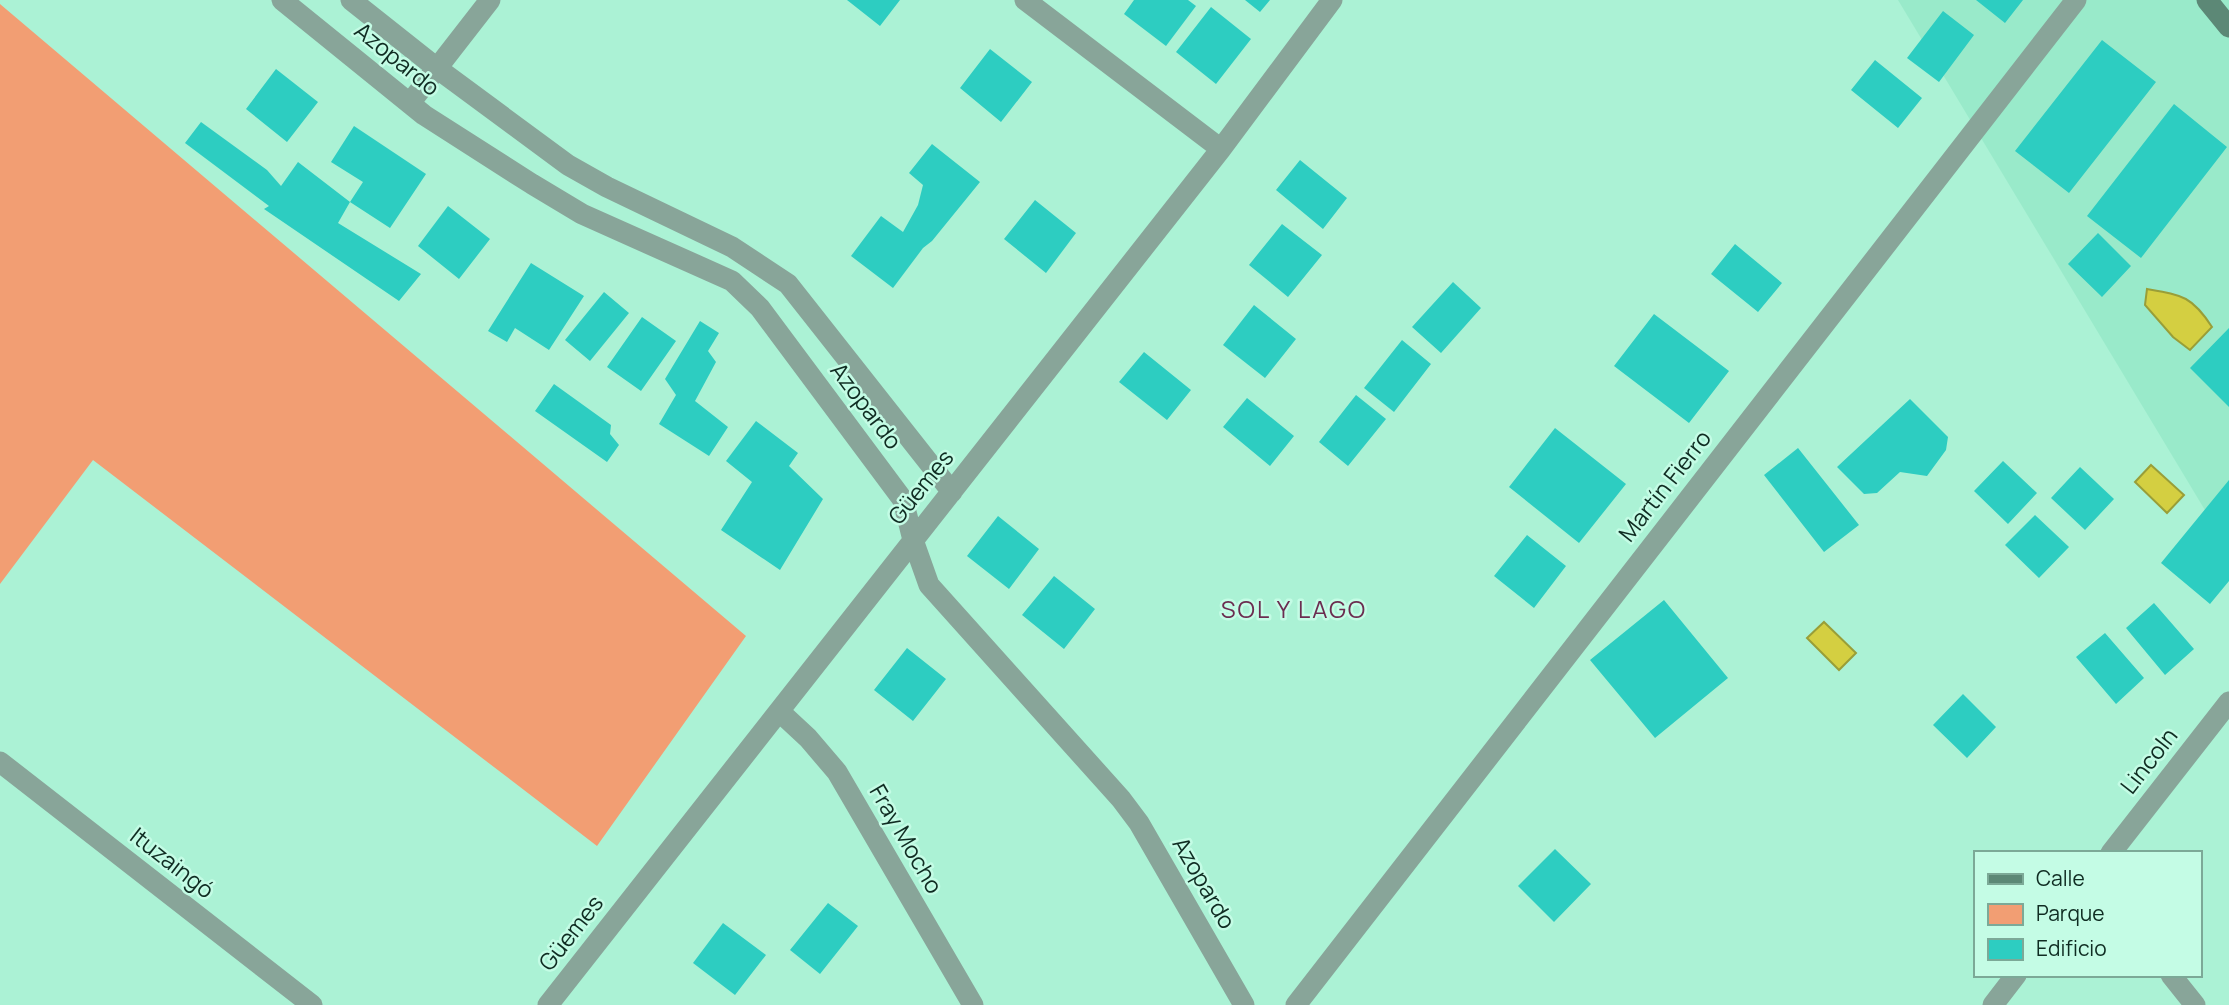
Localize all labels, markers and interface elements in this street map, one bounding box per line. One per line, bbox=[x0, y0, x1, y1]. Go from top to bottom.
street label: Azopardo bbox=[348, 14, 447, 102]
street label: Azopardo bbox=[824, 355, 910, 455]
street label: Martín Fierro bbox=[1610, 423, 1718, 548]
street label: Güemes bbox=[880, 442, 960, 531]
district label: SOL Y LAGO bbox=[1221, 592, 1367, 625]
street label: Lincoln bbox=[2112, 721, 2184, 800]
street label: Fray Mocho bbox=[863, 778, 951, 899]
street label: Ituzaingó bbox=[124, 819, 221, 905]
street label: Azopardo bbox=[1166, 831, 1244, 934]
legend bbox=[1974, 851, 2201, 977]
text: Calle bbox=[2036, 864, 2085, 892]
street label: Güemes bbox=[531, 888, 610, 977]
text: Parque bbox=[2036, 899, 2105, 927]
text: Edificio bbox=[2036, 934, 2107, 962]

